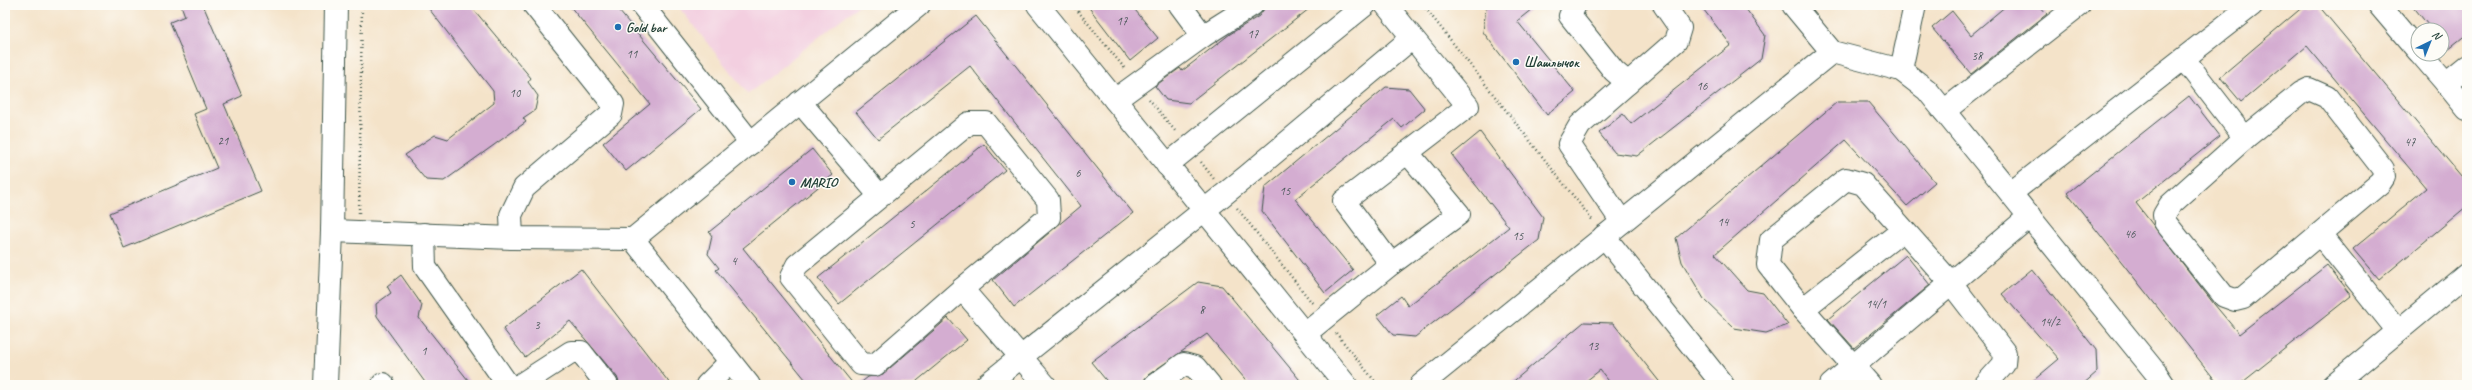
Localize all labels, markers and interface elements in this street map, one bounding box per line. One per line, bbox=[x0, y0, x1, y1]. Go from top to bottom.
house number: 17 bbox=[1117, 13, 1128, 29]
place label: Gold bar bbox=[626, 19, 668, 36]
marker: Gold bar bbox=[613, 22, 623, 32]
north arrow bbox=[2410, 22, 2450, 62]
house number: 17 bbox=[1248, 26, 1259, 42]
text: N bbox=[2430, 27, 2446, 44]
house number: 11 bbox=[627, 46, 638, 62]
house number: 38 bbox=[1972, 48, 1984, 64]
place label: Шашлычок bbox=[1524, 54, 1580, 71]
marker: Шашлычок bbox=[1511, 57, 1521, 67]
house number: 16 bbox=[1697, 78, 1708, 94]
house number: 10 bbox=[510, 85, 522, 101]
house number: 21 bbox=[218, 133, 229, 149]
house number: 47 bbox=[2405, 134, 2416, 150]
house number: 6 bbox=[1075, 165, 1081, 181]
place label: MARIO bbox=[800, 174, 839, 191]
marker: MARIO bbox=[787, 177, 797, 187]
house number: 15 bbox=[1280, 183, 1291, 199]
house number: 14 bbox=[1718, 214, 1730, 230]
house number: 5 bbox=[909, 216, 915, 232]
house number: 46 bbox=[2125, 226, 2136, 242]
house number: 15 bbox=[1513, 228, 1524, 244]
house number: 4 bbox=[731, 253, 738, 269]
house number: 14/1 bbox=[1866, 296, 1887, 312]
house number: 8 bbox=[1199, 302, 1206, 318]
house number: 14/2 bbox=[2040, 314, 2062, 330]
house number: 3 bbox=[534, 317, 541, 333]
house number: 13 bbox=[1588, 338, 1600, 354]
house number: 1 bbox=[421, 343, 427, 359]

